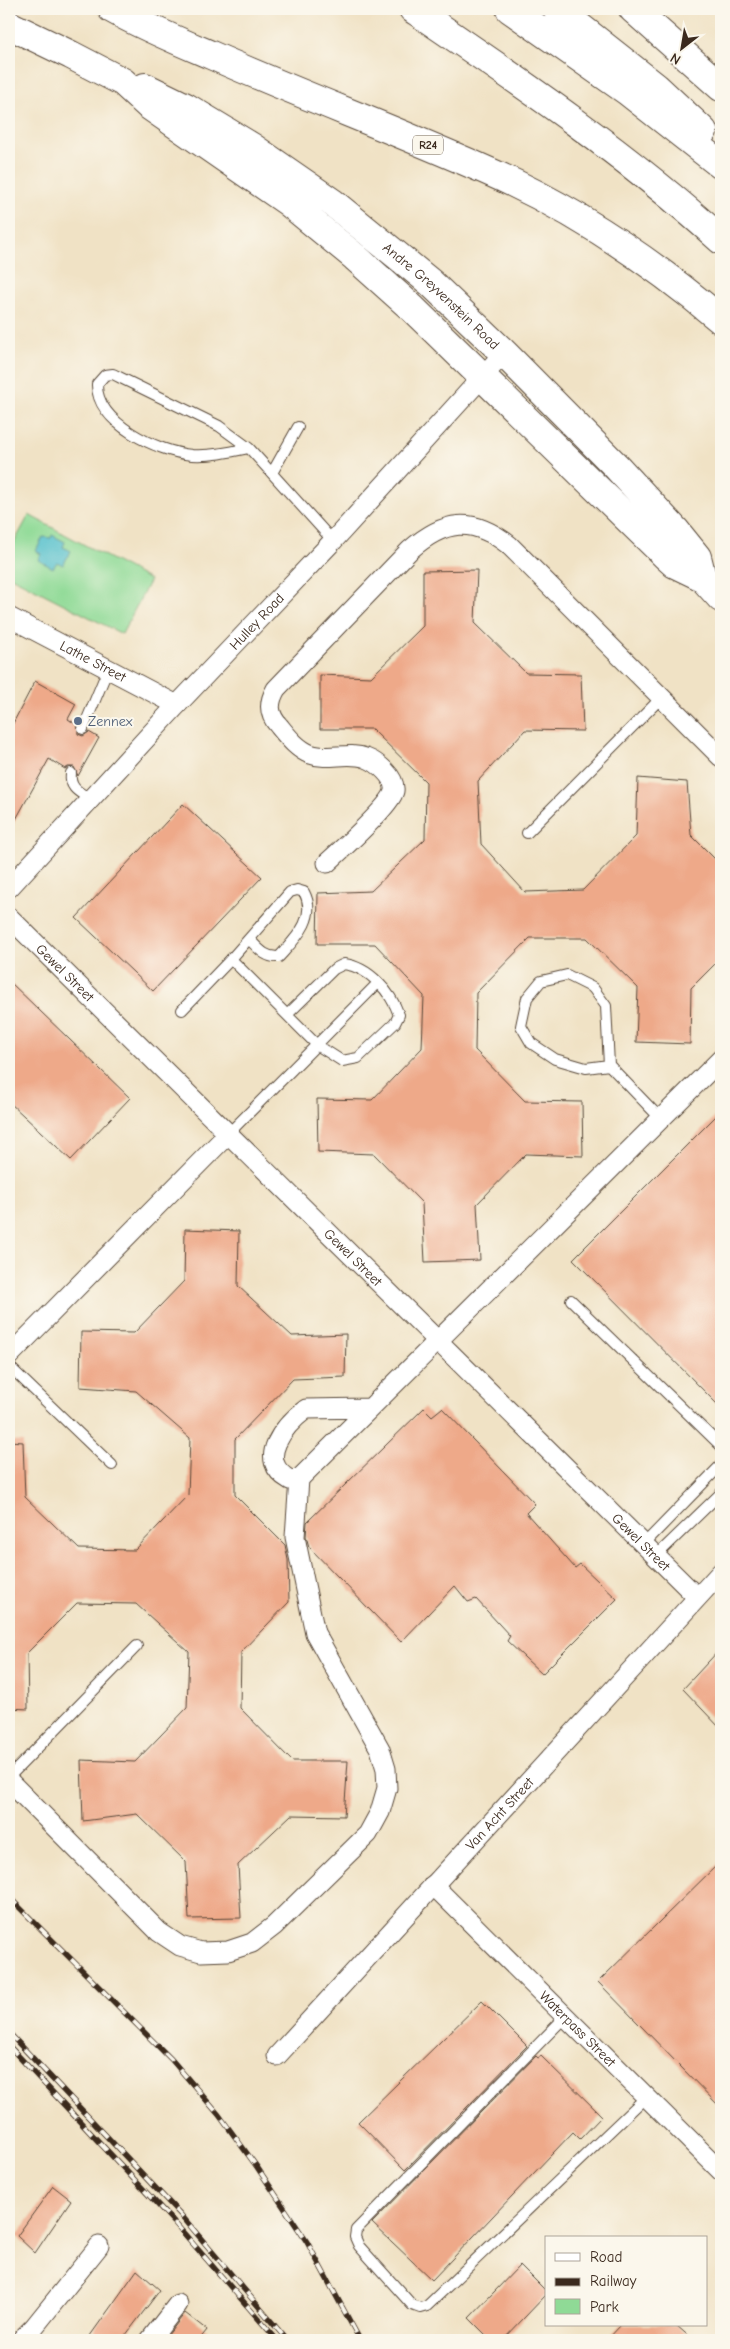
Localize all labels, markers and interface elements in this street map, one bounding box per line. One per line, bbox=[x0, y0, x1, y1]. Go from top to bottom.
north arrow bbox=[658, 22, 708, 72]
text: N bbox=[667, 49, 684, 68]
road number: R24 bbox=[413, 136, 443, 154]
street label: Andre Greyvenstein Road bbox=[379, 239, 503, 353]
street label: Hulley Road bbox=[226, 590, 288, 653]
street label: Lathe Street bbox=[57, 637, 130, 686]
place label: Zennex bbox=[88, 713, 133, 730]
marker: Zennex bbox=[72, 715, 84, 727]
street label: Gewel Street bbox=[32, 940, 98, 1006]
street label: Gewel Street bbox=[320, 1225, 386, 1291]
street label: Gewel Street bbox=[608, 1510, 674, 1575]
street label: Van Acht Street bbox=[462, 1773, 538, 1854]
street label: Waterpass Street bbox=[536, 1988, 620, 2071]
legend bbox=[545, 2236, 708, 2326]
text: Road bbox=[590, 2248, 622, 2266]
text: Railway bbox=[590, 2272, 637, 2290]
text: Park bbox=[590, 2298, 619, 2316]

